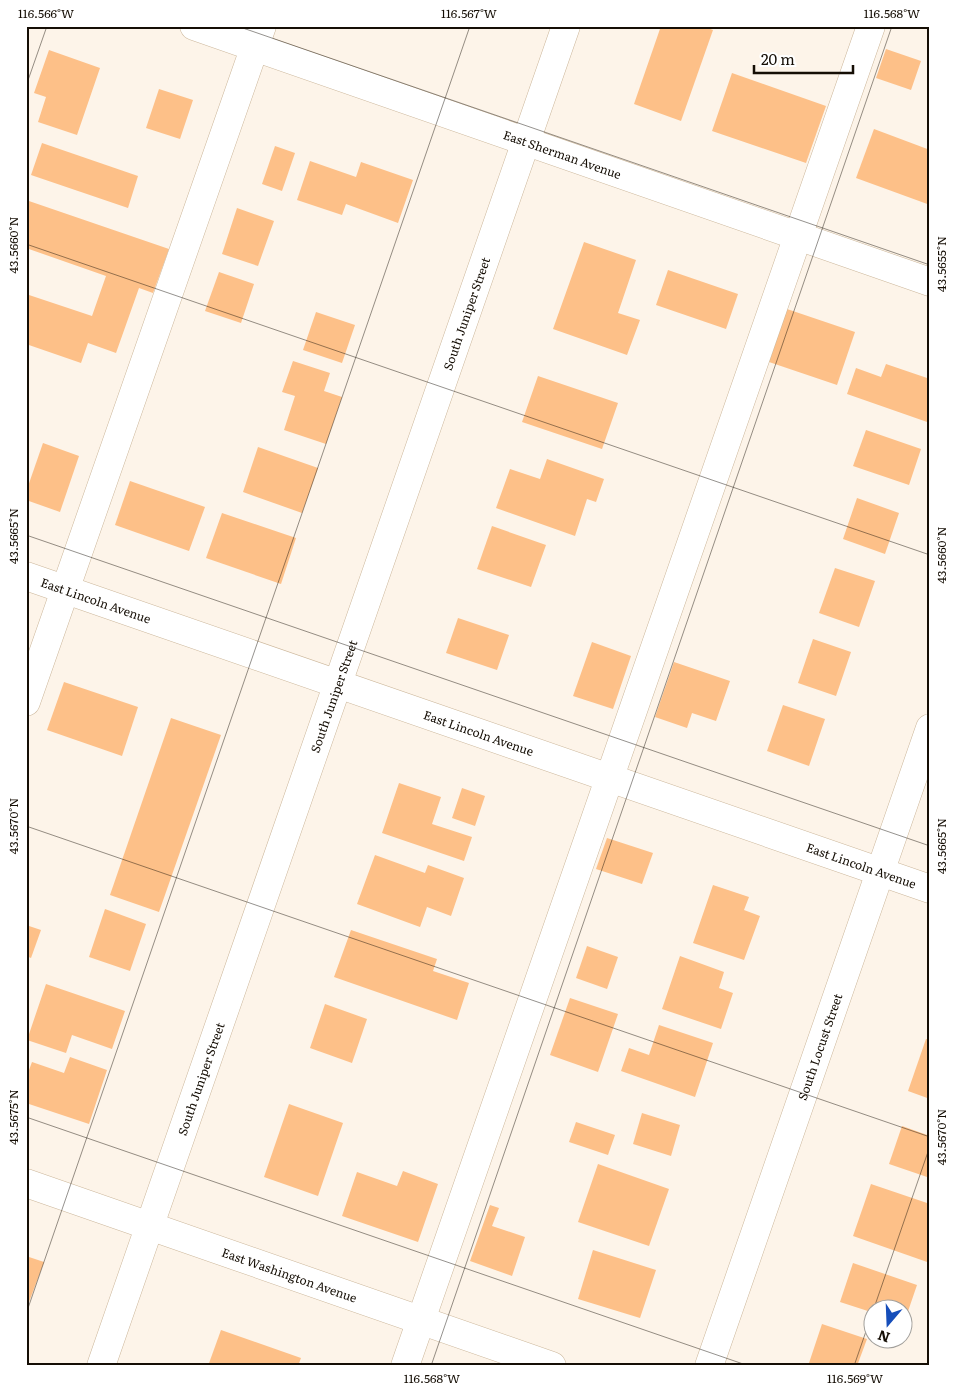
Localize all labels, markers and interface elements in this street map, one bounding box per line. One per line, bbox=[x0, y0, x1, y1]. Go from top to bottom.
text: 116.566°W bbox=[18, 4, 74, 22]
text: 116.567°W bbox=[441, 4, 497, 22]
text: 116.568°W bbox=[864, 4, 920, 22]
scale bar bbox=[754, 42, 852, 74]
text: 20 m bbox=[761, 47, 795, 70]
street label: East Sherman Avenue bbox=[501, 125, 624, 183]
text: 43.5660°N bbox=[4, 216, 22, 274]
text: 43.5655°N bbox=[932, 236, 950, 292]
street label: South Juniper Street bbox=[438, 254, 494, 373]
text: 43.5665°N bbox=[4, 508, 22, 564]
text: 43.5660°N bbox=[932, 526, 950, 584]
street label: East Lincoln Avenue bbox=[38, 573, 153, 628]
street label: South Juniper Street bbox=[306, 637, 361, 755]
street label: East Lincoln Avenue bbox=[421, 705, 536, 760]
text: 43.5670°N bbox=[4, 798, 22, 854]
text: 43.5665°N bbox=[932, 818, 950, 874]
street label: East Lincoln Avenue bbox=[804, 838, 919, 893]
street label: South Locust Street bbox=[793, 991, 847, 1102]
street label: South Juniper Street bbox=[173, 1020, 229, 1138]
text: 43.5675°N bbox=[4, 1089, 22, 1145]
text: 43.5670°N bbox=[932, 1109, 950, 1165]
street label: East Washington Avenue bbox=[219, 1243, 360, 1307]
north arrow bbox=[864, 1300, 914, 1350]
text: N bbox=[874, 1326, 892, 1349]
text: 116.568°W bbox=[404, 1369, 460, 1387]
text: 116.569°W bbox=[827, 1369, 883, 1387]

